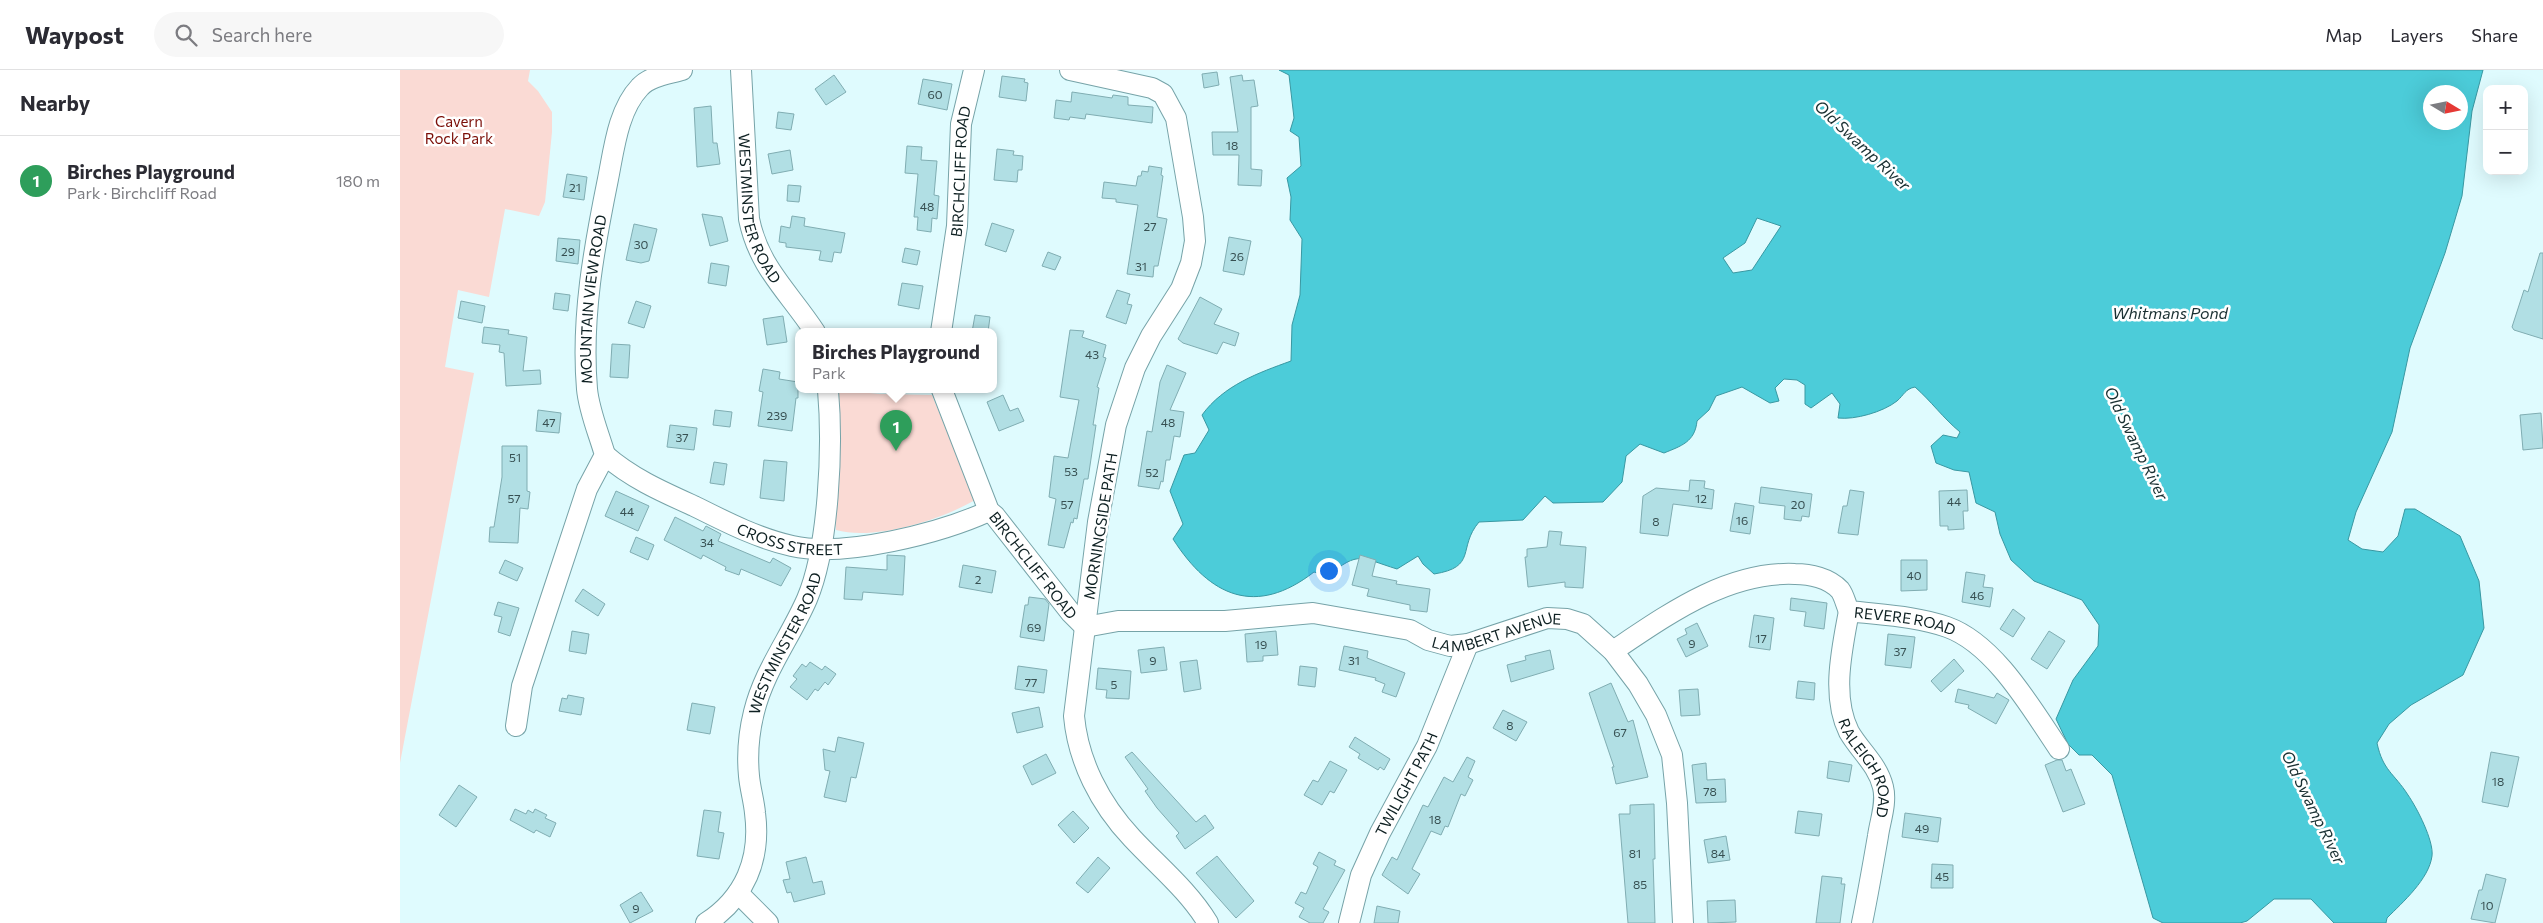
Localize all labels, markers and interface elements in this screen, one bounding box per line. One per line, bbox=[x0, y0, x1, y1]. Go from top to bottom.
search box bbox=[154, 12, 504, 57]
text: Waypost bbox=[25, 20, 124, 49]
icon: search bbox=[172, 21, 200, 49]
text: Search here bbox=[212, 23, 312, 46]
text: Map bbox=[2325, 24, 2362, 46]
text: Layers bbox=[2390, 24, 2443, 46]
text: Share bbox=[2471, 24, 2518, 46]
north arrow bbox=[2423, 85, 2468, 130]
map controls bbox=[2483, 85, 2528, 175]
button: + bbox=[2483, 85, 2528, 130]
house number: 60 bbox=[927, 87, 943, 101]
text: Nearby bbox=[20, 90, 90, 115]
water label: Old Swamp River bbox=[1811, 96, 1915, 195]
street label: BIRCHCLIFF ROAD bbox=[946, 104, 974, 238]
park label: Cavern Rock Park bbox=[425, 112, 493, 147]
button: − bbox=[2483, 130, 2528, 175]
street label: WESTMINSTER ROAD bbox=[735, 133, 785, 287]
house number: 18 bbox=[1226, 138, 1238, 152]
text: Birches Playground bbox=[67, 160, 235, 183]
text: 1 bbox=[32, 171, 40, 190]
text: 180 m bbox=[336, 171, 380, 190]
house number: 21 bbox=[569, 180, 581, 194]
text: Park · Birchcliff Road bbox=[67, 183, 217, 202]
house number: 48 bbox=[920, 199, 934, 213]
street label: MOUNTAIN VIEW ROAD bbox=[576, 213, 610, 385]
house number: 27 bbox=[1144, 219, 1156, 233]
house number: 30 bbox=[634, 237, 649, 251]
house number: 29 bbox=[561, 244, 575, 258]
house number: 26 bbox=[1230, 249, 1244, 263]
house number: 31 bbox=[1135, 259, 1147, 273]
water label: Whitmans Pond bbox=[2112, 303, 2229, 322]
popup bbox=[795, 328, 997, 393]
text: Birches Playground bbox=[812, 340, 980, 363]
house number: 43 bbox=[1085, 347, 1099, 361]
text: Park bbox=[812, 363, 846, 382]
water label: Old Swamp River bbox=[2101, 383, 2173, 503]
house number: 239 bbox=[767, 408, 787, 422]
pin: 1 bbox=[880, 410, 912, 451]
house number: 47 bbox=[542, 415, 556, 429]
house number: 48 bbox=[1161, 415, 1175, 429]
house number: 37 bbox=[675, 430, 689, 444]
house number: 51 bbox=[509, 450, 521, 464]
street label: MORNINGSIDE PATH bbox=[1079, 451, 1121, 601]
house number: 53 bbox=[1064, 464, 1078, 478]
house number: 52 bbox=[1145, 465, 1159, 479]
house number: 57 bbox=[507, 491, 521, 505]
house number: 12 bbox=[1695, 491, 1707, 505]
house number: 44 bbox=[1947, 494, 1961, 508]
house number: 57 bbox=[1060, 497, 1074, 511]
house number: 20 bbox=[1791, 497, 1805, 511]
house number: 44 bbox=[620, 504, 634, 518]
street label: BIRCHCLIFF ROAD bbox=[986, 508, 1081, 622]
house number: 16 bbox=[1736, 513, 1748, 527]
house number: 8 bbox=[1652, 514, 1660, 528]
street label: CROSS STREET bbox=[734, 519, 844, 558]
house number: 34 bbox=[700, 535, 714, 549]
your location bbox=[1316, 558, 1342, 584]
house number: 40 bbox=[1906, 568, 1922, 582]
street label: WESTMINSTER ROAD bbox=[745, 570, 824, 716]
house number: 2 bbox=[975, 572, 982, 586]
house number: 46 bbox=[1970, 588, 1984, 602]
street label: REVERE ROAD bbox=[1853, 603, 1959, 639]
street label: LAMBERT AVENUE bbox=[1430, 608, 1562, 655]
house number: 69 bbox=[1027, 620, 1041, 634]
house number: 17 bbox=[1755, 631, 1767, 645]
house number: 9 bbox=[1688, 636, 1696, 650]
house number: 19 bbox=[1255, 637, 1267, 651]
house number: 37 bbox=[1893, 644, 1907, 658]
house number: 9 bbox=[1149, 653, 1157, 667]
house number: 31 bbox=[1348, 653, 1360, 667]
house number: 77 bbox=[1025, 675, 1037, 689]
house number: 5 bbox=[1111, 677, 1118, 691]
street label: RALEIGH ROAD bbox=[1835, 716, 1894, 819]
house number: 8 bbox=[1506, 718, 1514, 732]
house number: 67 bbox=[1613, 725, 1627, 739]
street label: TWILIGHT PATH bbox=[1371, 730, 1441, 839]
water label: Old Swamp River bbox=[2278, 747, 2350, 867]
house number: 18 bbox=[2492, 774, 2504, 788]
house number: 78 bbox=[1703, 784, 1717, 798]
house number: 18 bbox=[1429, 812, 1441, 826]
house number: 49 bbox=[1915, 821, 1929, 835]
house number: 81 bbox=[1629, 846, 1641, 860]
house number: 84 bbox=[1711, 846, 1725, 860]
house number: 45 bbox=[1935, 869, 1949, 883]
house number: 85 bbox=[1633, 877, 1647, 891]
house number: 10 bbox=[2481, 898, 2494, 912]
house number: 9 bbox=[632, 901, 640, 915]

